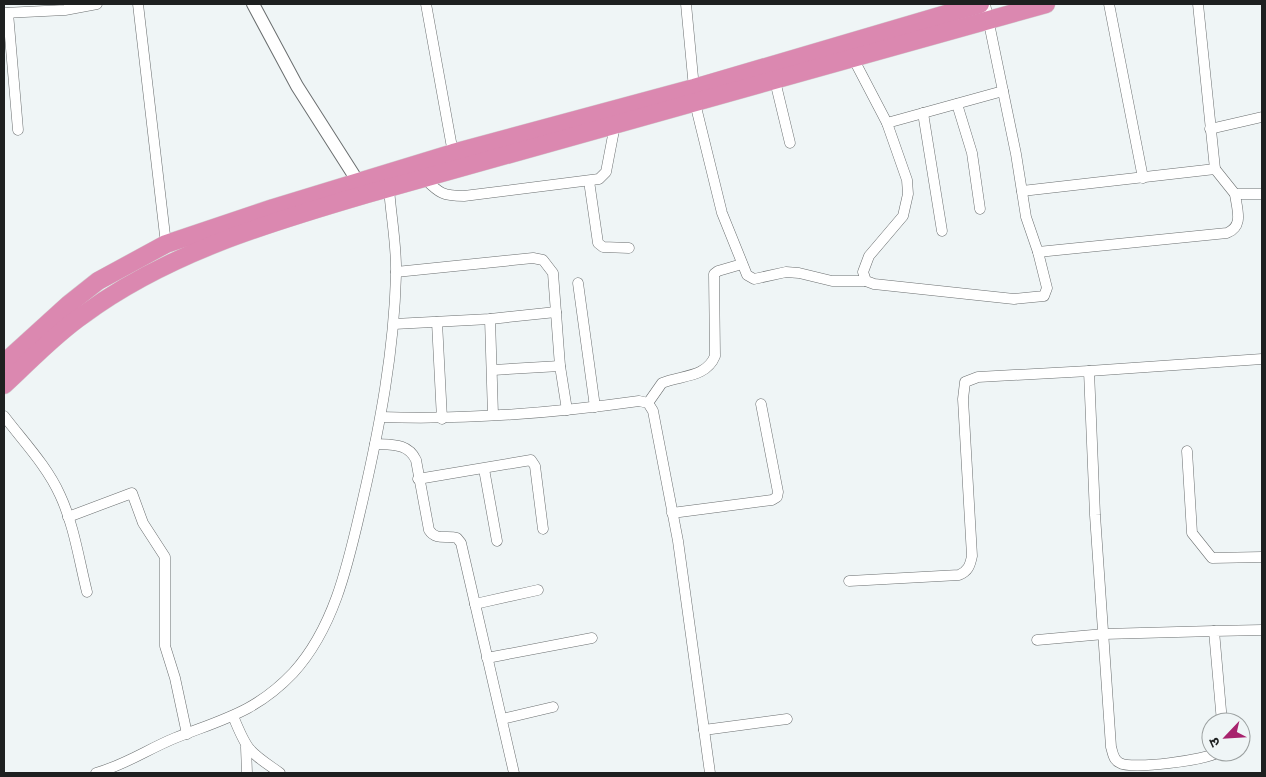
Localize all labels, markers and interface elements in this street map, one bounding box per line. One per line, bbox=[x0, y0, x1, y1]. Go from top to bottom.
north arrow bbox=[1201, 712, 1251, 762]
text: उ bbox=[1205, 734, 1224, 750]

